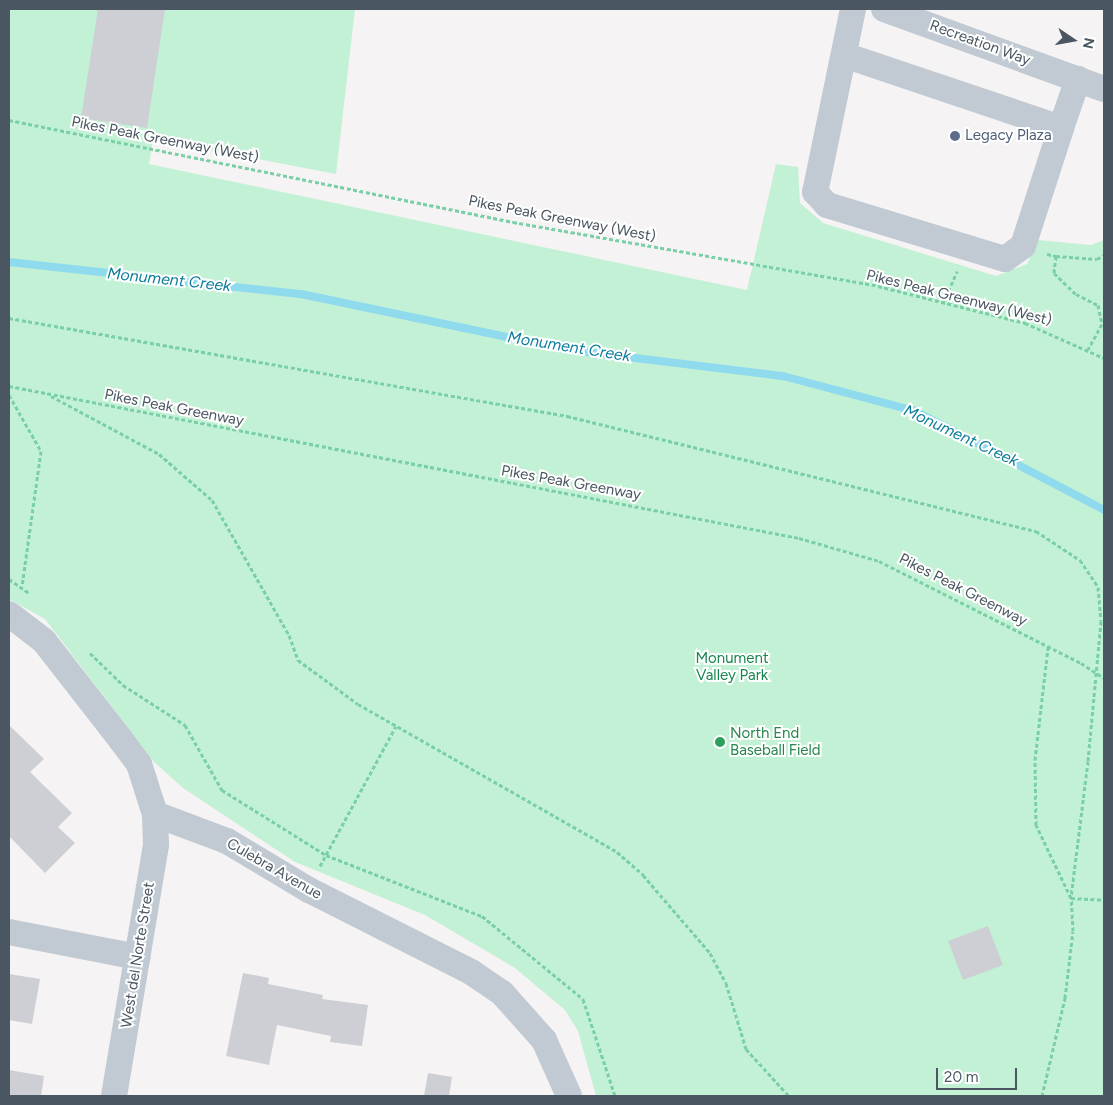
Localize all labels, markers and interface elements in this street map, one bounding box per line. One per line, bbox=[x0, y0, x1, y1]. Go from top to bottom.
north arrow bbox=[1048, 15, 1098, 65]
street label: Recreation Way bbox=[927, 16, 1033, 70]
text: N bbox=[1079, 36, 1098, 50]
street label: Pikes Peak Greenway (West) bbox=[70, 113, 260, 167]
place label: Legacy Plaza bbox=[965, 127, 1052, 145]
marker: Legacy Plaza bbox=[949, 130, 961, 142]
street label: Pikes Peak Greenway (West) bbox=[467, 192, 657, 246]
water label: Monument Creek bbox=[106, 264, 232, 296]
street label: Pikes Peak Greenway (West) bbox=[864, 266, 1054, 330]
water label: Monument Creek bbox=[506, 328, 632, 366]
street label: Pikes Peak Greenway bbox=[103, 386, 245, 430]
water label: Monument Creek bbox=[901, 401, 1021, 471]
street label: Pikes Peak Greenway bbox=[500, 462, 642, 504]
street label: Pikes Peak Greenway bbox=[896, 550, 1030, 630]
park label: Monument Valley Park bbox=[695, 649, 769, 684]
place label: North End Baseball Field bbox=[730, 724, 821, 759]
marker: North End Baseball Field bbox=[714, 736, 726, 748]
street label: Culebra Avenue bbox=[223, 835, 325, 903]
street label: West del Norte Street bbox=[118, 881, 158, 1029]
scale bar bbox=[938, 1058, 1019, 1090]
text: 20 m bbox=[944, 1068, 978, 1086]

